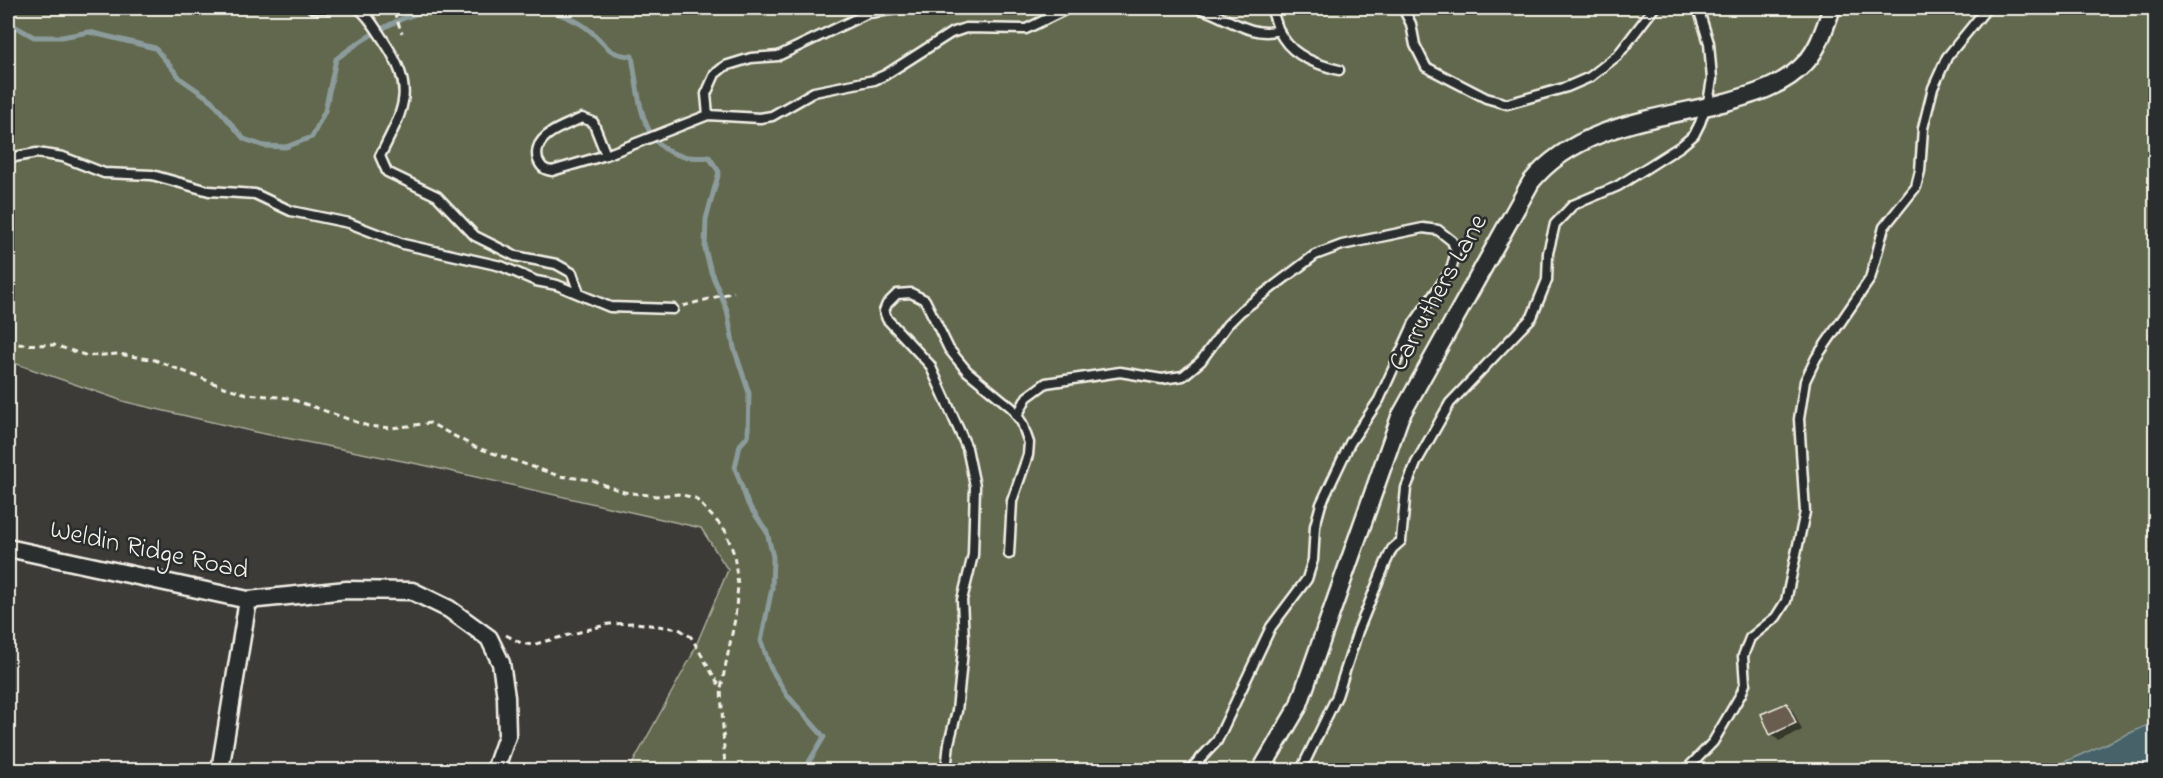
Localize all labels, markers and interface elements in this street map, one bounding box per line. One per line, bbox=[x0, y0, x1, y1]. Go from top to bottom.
street label: Carruthers Lane bbox=[1380, 207, 1499, 379]
street label: Weldin Ridge Road bbox=[46, 511, 252, 591]

